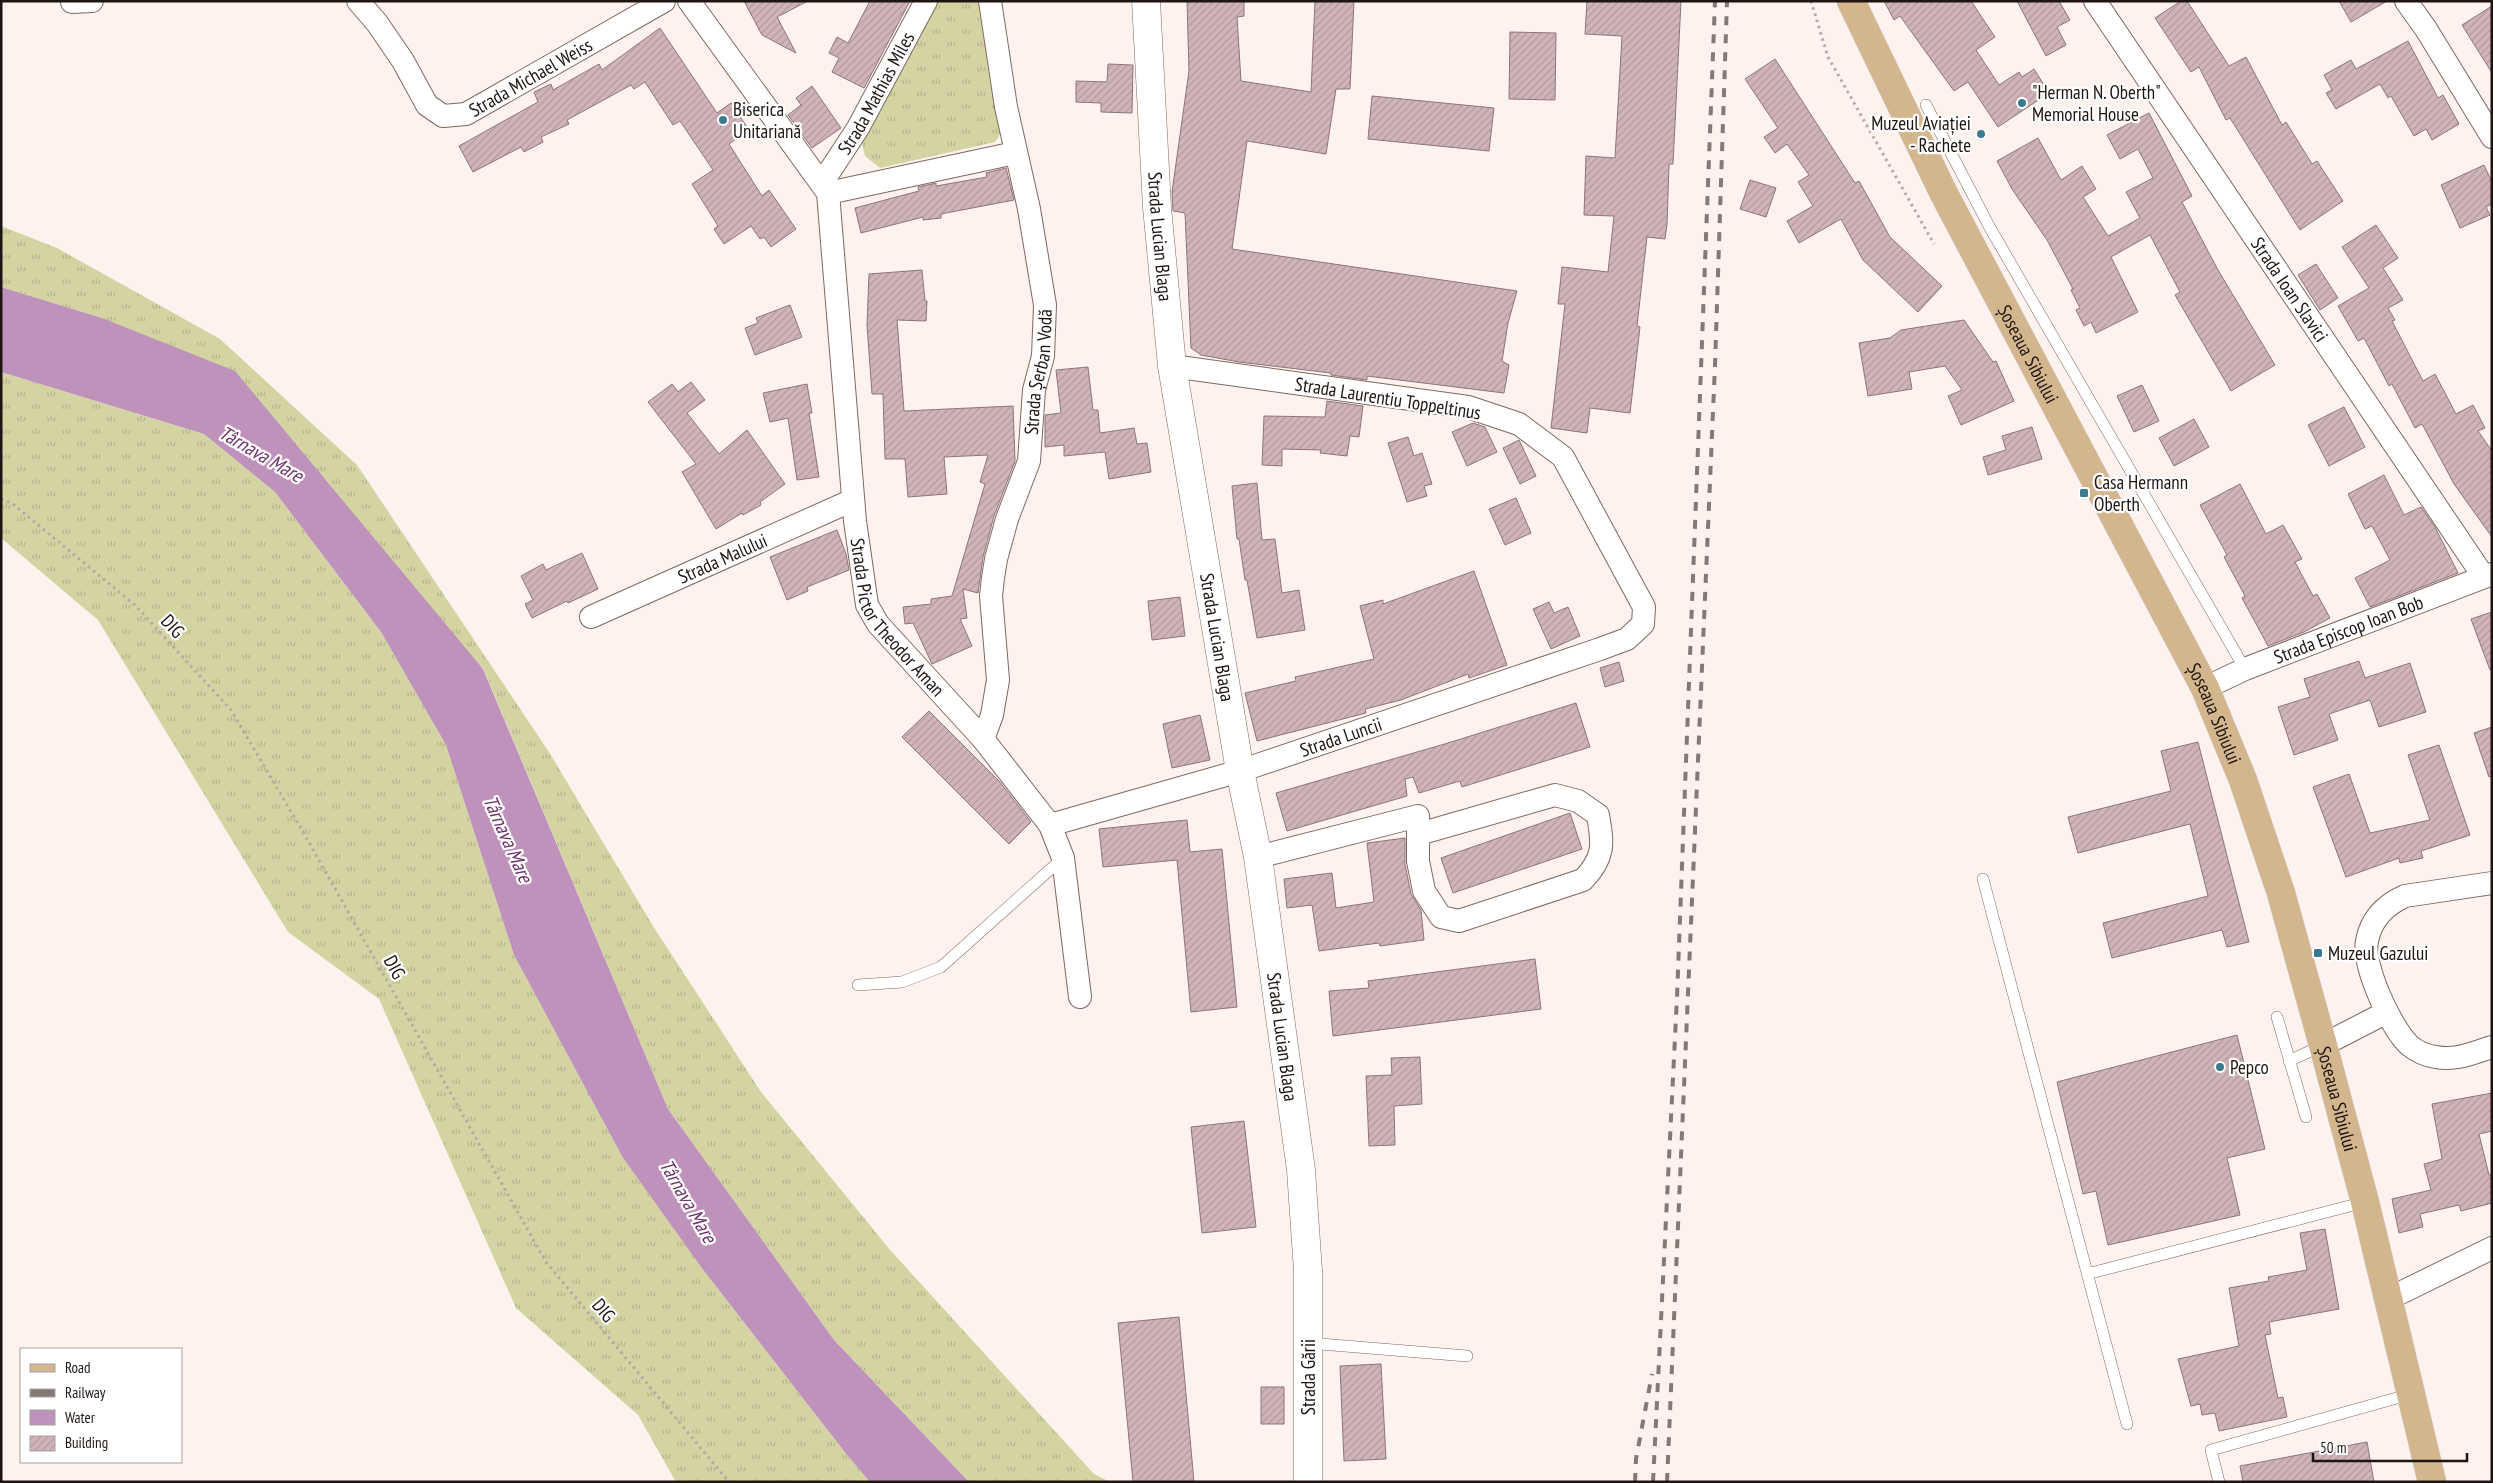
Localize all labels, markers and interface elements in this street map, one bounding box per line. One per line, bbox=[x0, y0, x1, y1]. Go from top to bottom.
street label: Strada Mathias Miles bbox=[832, 28, 919, 159]
street label: Strada Michael Weiss bbox=[465, 33, 596, 122]
place label: "Herman N. Oberth" Memorial House bbox=[2032, 80, 2161, 126]
place label: Biserica Unitariană bbox=[733, 97, 801, 143]
marker: "Herman N. Oberth" Memorial House bbox=[2016, 97, 2028, 109]
place label: Muzeul Aviației - Rachete bbox=[1871, 111, 1971, 157]
marker: Biserica Unitariană bbox=[717, 114, 729, 126]
marker: Muzeul Aviației - Rachete bbox=[1975, 128, 1987, 140]
street label: Strada Lucian Blaga bbox=[1143, 171, 1178, 302]
street label: Strada Ioan Slavici bbox=[2246, 232, 2334, 346]
street label: Șoseaua Sibiului bbox=[1993, 301, 2064, 407]
street label: Strada Șerban Vodă bbox=[1019, 309, 1057, 436]
street label: Strada Laurentiu Toppeltinus bbox=[1293, 371, 1483, 425]
water label: Târnava Mare bbox=[214, 420, 309, 489]
place label: Casa Hermann Oberth bbox=[2094, 470, 2188, 516]
marker: Casa Hermann Oberth bbox=[2078, 487, 2090, 499]
street label: Strada Malului bbox=[674, 528, 771, 589]
street label: Strada Pictor Theodor Aman bbox=[846, 537, 950, 701]
street label: Strada Lucian Blaga bbox=[1195, 571, 1240, 703]
street label: Strada Episcop Ioan Bob bbox=[2270, 590, 2426, 669]
street label: DIG bbox=[156, 609, 190, 643]
street label: Șoseaua Sibiului bbox=[2182, 659, 2247, 767]
street label: Strada Luncii bbox=[1297, 712, 1385, 762]
water label: Târnava Mare bbox=[477, 791, 539, 888]
place label: Muzeul Gazului bbox=[2328, 941, 2428, 965]
marker: Muzeul Gazului bbox=[2312, 947, 2324, 959]
street label: DIG bbox=[379, 951, 411, 983]
street label: Strada Lucian Blaga bbox=[1262, 971, 1303, 1103]
street label: Șoseaua Sibiului bbox=[2312, 1044, 2363, 1154]
place label: Pepco bbox=[2230, 1055, 2269, 1079]
marker: Pepco bbox=[2214, 1061, 2226, 1073]
water label: Târnava Mare bbox=[654, 1154, 723, 1249]
street label: DIG bbox=[587, 1293, 621, 1327]
street label: Strada Gării bbox=[1296, 1339, 1320, 1415]
legend bbox=[20, 1348, 182, 1463]
text: Road bbox=[65, 1358, 91, 1377]
text: Railway bbox=[65, 1383, 106, 1402]
text: Water bbox=[65, 1408, 96, 1427]
scale bar bbox=[2313, 1430, 2467, 1462]
text: Building bbox=[65, 1433, 108, 1452]
text: 50 m bbox=[2320, 1438, 2346, 1457]

